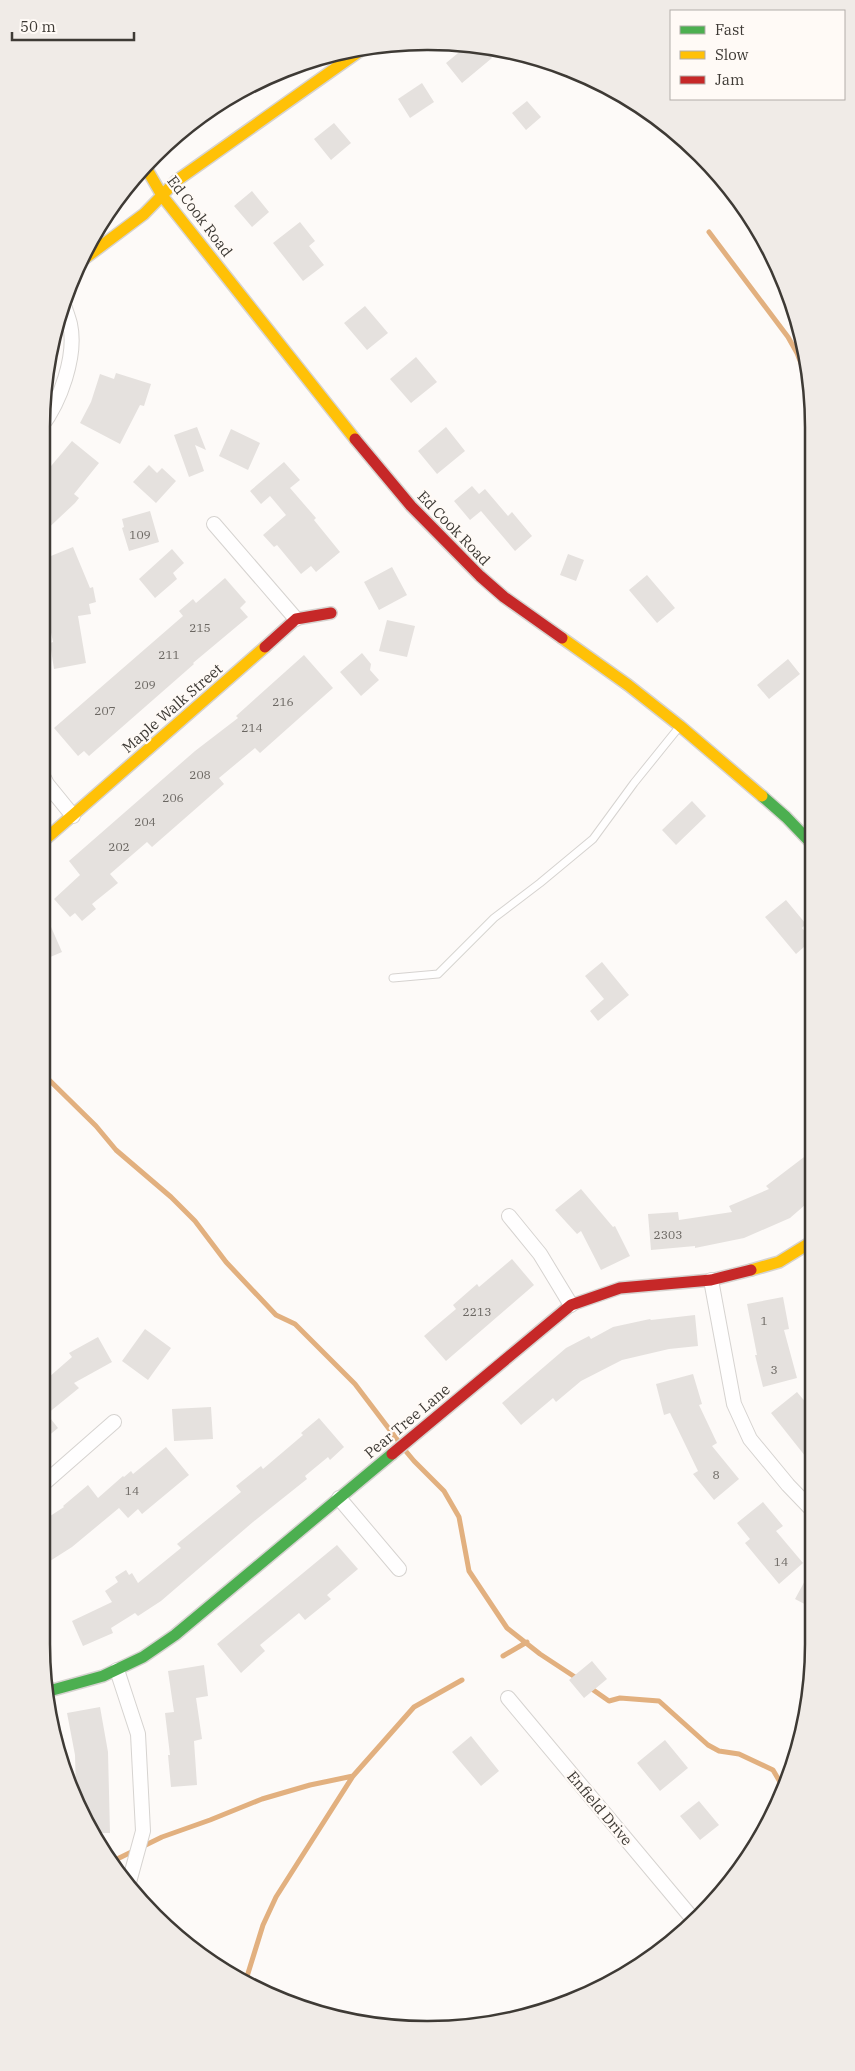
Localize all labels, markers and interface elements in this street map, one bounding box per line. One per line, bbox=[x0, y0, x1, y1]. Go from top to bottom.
scale bar bbox=[12, 10, 135, 42]
legend bbox=[670, 10, 845, 100]
text: 50 m bbox=[20, 17, 56, 36]
text: Fast bbox=[715, 20, 745, 39]
text: Slow bbox=[715, 45, 749, 64]
text: Jam bbox=[715, 70, 744, 89]
street label: Ed Cook Road bbox=[163, 172, 237, 260]
street label: Ed Cook Road bbox=[414, 487, 494, 569]
house number: 109 bbox=[129, 527, 151, 542]
house number: 215 bbox=[189, 620, 211, 635]
house number: 211 bbox=[158, 647, 180, 662]
street label: Maple Walk Street bbox=[118, 659, 226, 757]
house number: 209 bbox=[134, 677, 156, 692]
house number: 216 bbox=[272, 694, 294, 709]
house number: 207 bbox=[94, 703, 116, 718]
house number: 214 bbox=[241, 720, 263, 735]
house number: 208 bbox=[189, 767, 211, 782]
house number: 206 bbox=[162, 790, 184, 805]
house number: 204 bbox=[134, 814, 156, 829]
house number: 202 bbox=[108, 839, 130, 854]
house number: 2303 bbox=[654, 1227, 682, 1242]
house number: 2213 bbox=[463, 1304, 491, 1319]
house number: 1 bbox=[760, 1313, 768, 1328]
house number: 3 bbox=[770, 1362, 778, 1377]
street label: Pear Tree Lane bbox=[360, 1380, 454, 1462]
house number: 8 bbox=[712, 1467, 720, 1482]
house number: 14 bbox=[125, 1483, 139, 1498]
house number: 14 bbox=[774, 1554, 788, 1569]
street label: Enfield Drive bbox=[563, 1767, 637, 1849]

